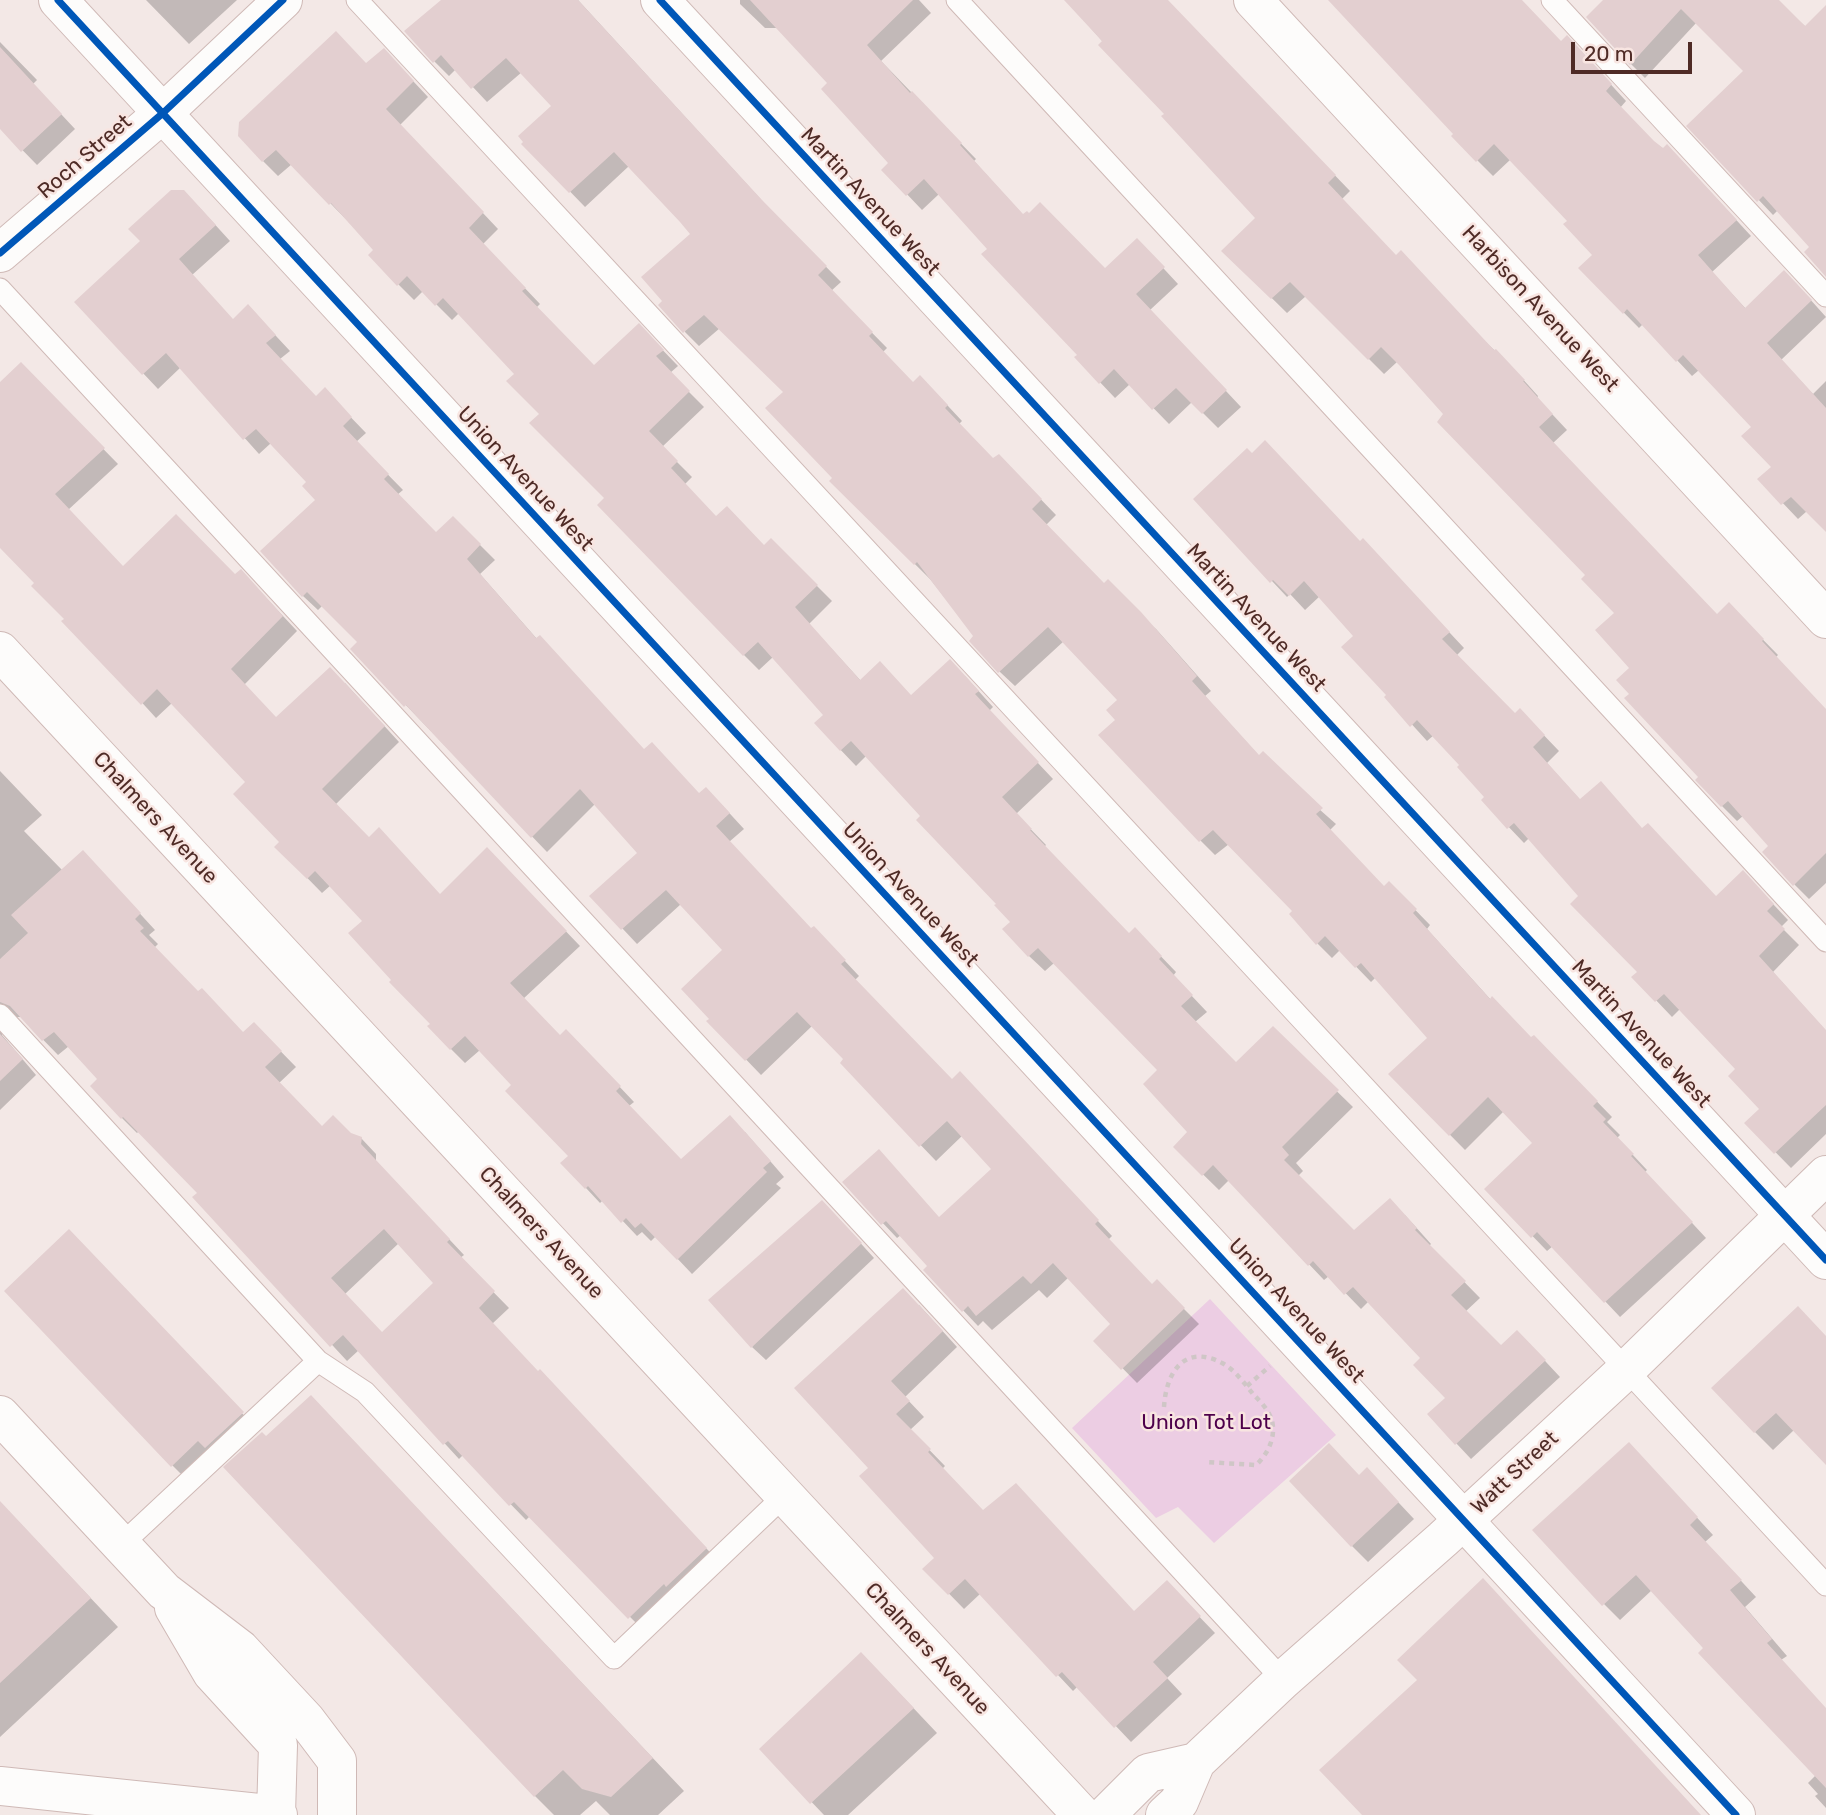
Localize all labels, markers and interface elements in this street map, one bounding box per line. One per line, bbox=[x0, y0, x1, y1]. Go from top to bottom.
scale bar bbox=[1574, 28, 1695, 72]
text: 20 m bbox=[1584, 41, 1633, 66]
street label: Roch Street bbox=[33, 109, 137, 205]
street label: Martin Avenue West bbox=[795, 123, 945, 281]
street label: Harbison Avenue West bbox=[1456, 220, 1624, 398]
street label: Union Avenue West bbox=[452, 402, 598, 556]
street label: Martin Avenue West bbox=[1181, 539, 1331, 697]
street label: Chalmers Avenue bbox=[87, 747, 223, 889]
street label: Union Avenue West bbox=[837, 818, 983, 972]
street label: Martin Avenue West bbox=[1566, 955, 1716, 1113]
street label: Chalmers Avenue bbox=[473, 1162, 609, 1304]
street label: Union Avenue West bbox=[1223, 1234, 1369, 1388]
park label: Union Tot Lot bbox=[1141, 1410, 1271, 1436]
street label: Watt Street bbox=[1466, 1426, 1564, 1520]
street label: Chalmers Avenue bbox=[859, 1578, 995, 1720]

